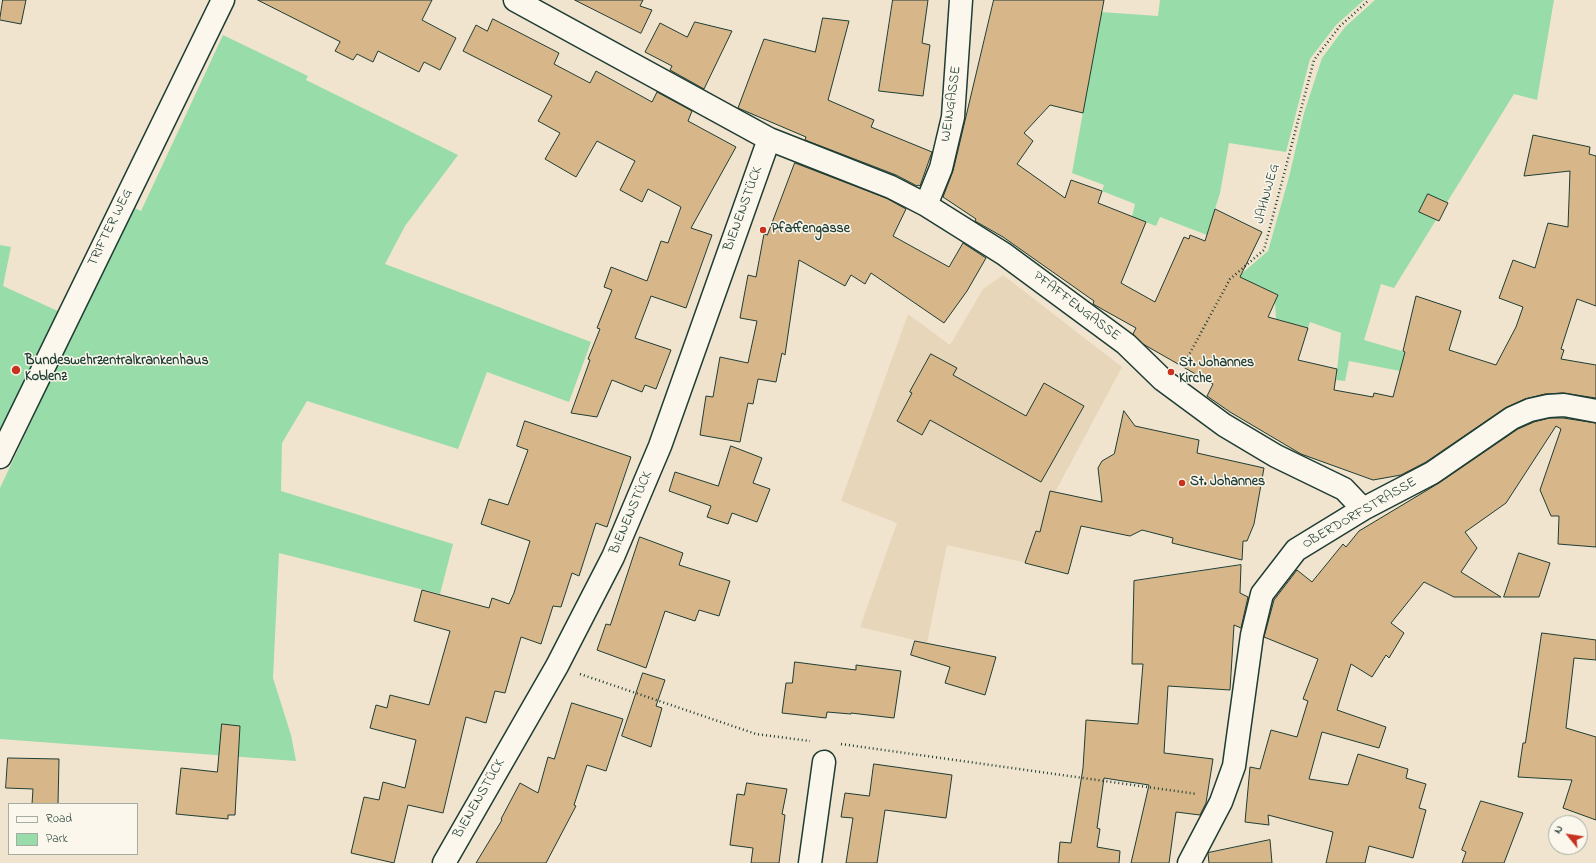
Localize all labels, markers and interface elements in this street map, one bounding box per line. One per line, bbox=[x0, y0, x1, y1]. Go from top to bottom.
street label: WEINGASSE bbox=[938, 65, 966, 143]
street label: JAHNWEG bbox=[1252, 162, 1284, 226]
street label: BIENENSTÜCK bbox=[721, 164, 767, 254]
street label: TRIFTER WEG bbox=[85, 187, 137, 269]
place label: Pfaffengasse bbox=[771, 222, 850, 238]
marker: Pfaffengasse bbox=[758, 225, 768, 235]
street label: PFAFFENGASSE bbox=[1029, 269, 1123, 345]
place label: Bundeswehrzentralkrankenhaus Koblenz bbox=[25, 354, 209, 386]
place label: St. Johannes Kirche bbox=[1179, 356, 1254, 388]
marker: Bundeswehrzentralkrankenhaus Koblenz bbox=[10, 364, 22, 376]
marker: St. Johannes Kirche bbox=[1166, 367, 1176, 377]
street label: BIENENSTÜCK bbox=[607, 469, 657, 557]
street label: OBERDORFSTRASSE bbox=[1300, 474, 1420, 554]
place label: St. Johannes bbox=[1190, 475, 1265, 491]
marker: St. Johannes bbox=[1177, 478, 1187, 488]
street label: BIENENSTÜCK bbox=[450, 756, 510, 842]
legend bbox=[8, 803, 138, 855]
text: Road bbox=[46, 810, 72, 828]
north arrow bbox=[1548, 815, 1588, 855]
text: N bbox=[1550, 822, 1567, 837]
text: Park bbox=[46, 830, 68, 848]

